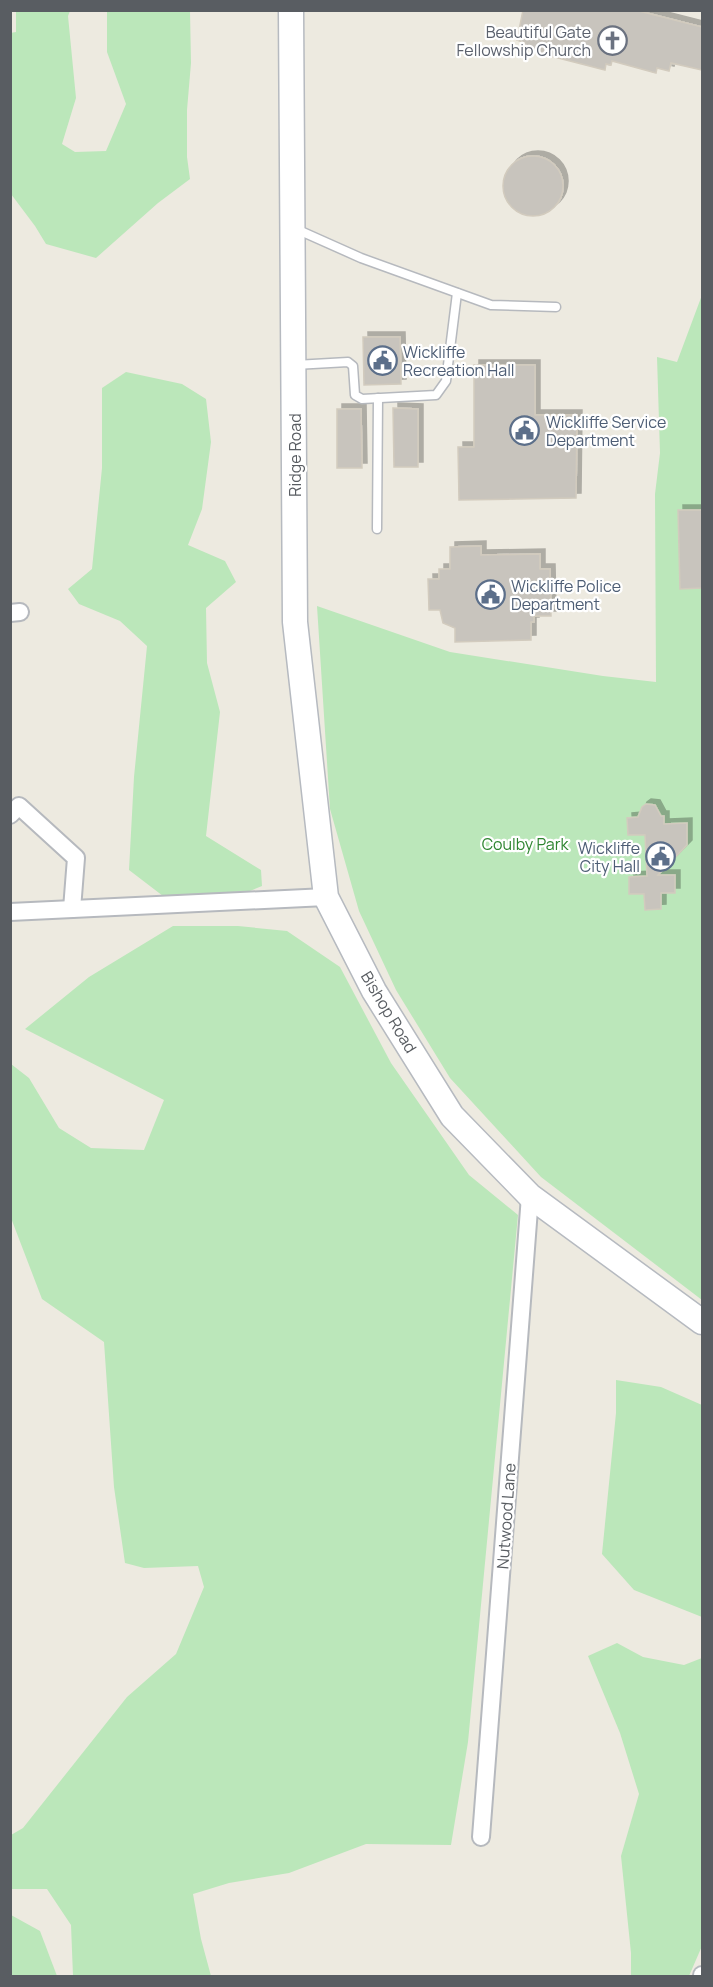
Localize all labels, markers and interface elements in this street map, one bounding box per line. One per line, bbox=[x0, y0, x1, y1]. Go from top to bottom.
place label: Beautiful Gate Fellowship Church bbox=[457, 21, 591, 61]
church icon: Beautiful Gate Fellowship Church bbox=[596, 25, 628, 57]
place label: Wickliffe Recreation Hall bbox=[403, 341, 515, 381]
public building icon: Wickliffe Recreation Hall bbox=[366, 345, 398, 377]
place label: Wickliffe Service Department bbox=[546, 411, 666, 451]
street label: Ridge Road bbox=[284, 413, 306, 497]
public building icon: Wickliffe Service Department bbox=[509, 415, 541, 447]
place label: Wickliffe Police Department bbox=[511, 575, 621, 615]
public building icon: Wickliffe Police Department bbox=[474, 579, 506, 611]
park label: Coulby Park bbox=[482, 833, 569, 855]
place label: Wickliffe City Hall bbox=[578, 837, 640, 877]
public building icon: Wickliffe City Hall bbox=[645, 841, 677, 873]
street label: Bishop Road bbox=[356, 967, 422, 1057]
street label: Nutwood Lane bbox=[491, 1462, 521, 1570]

